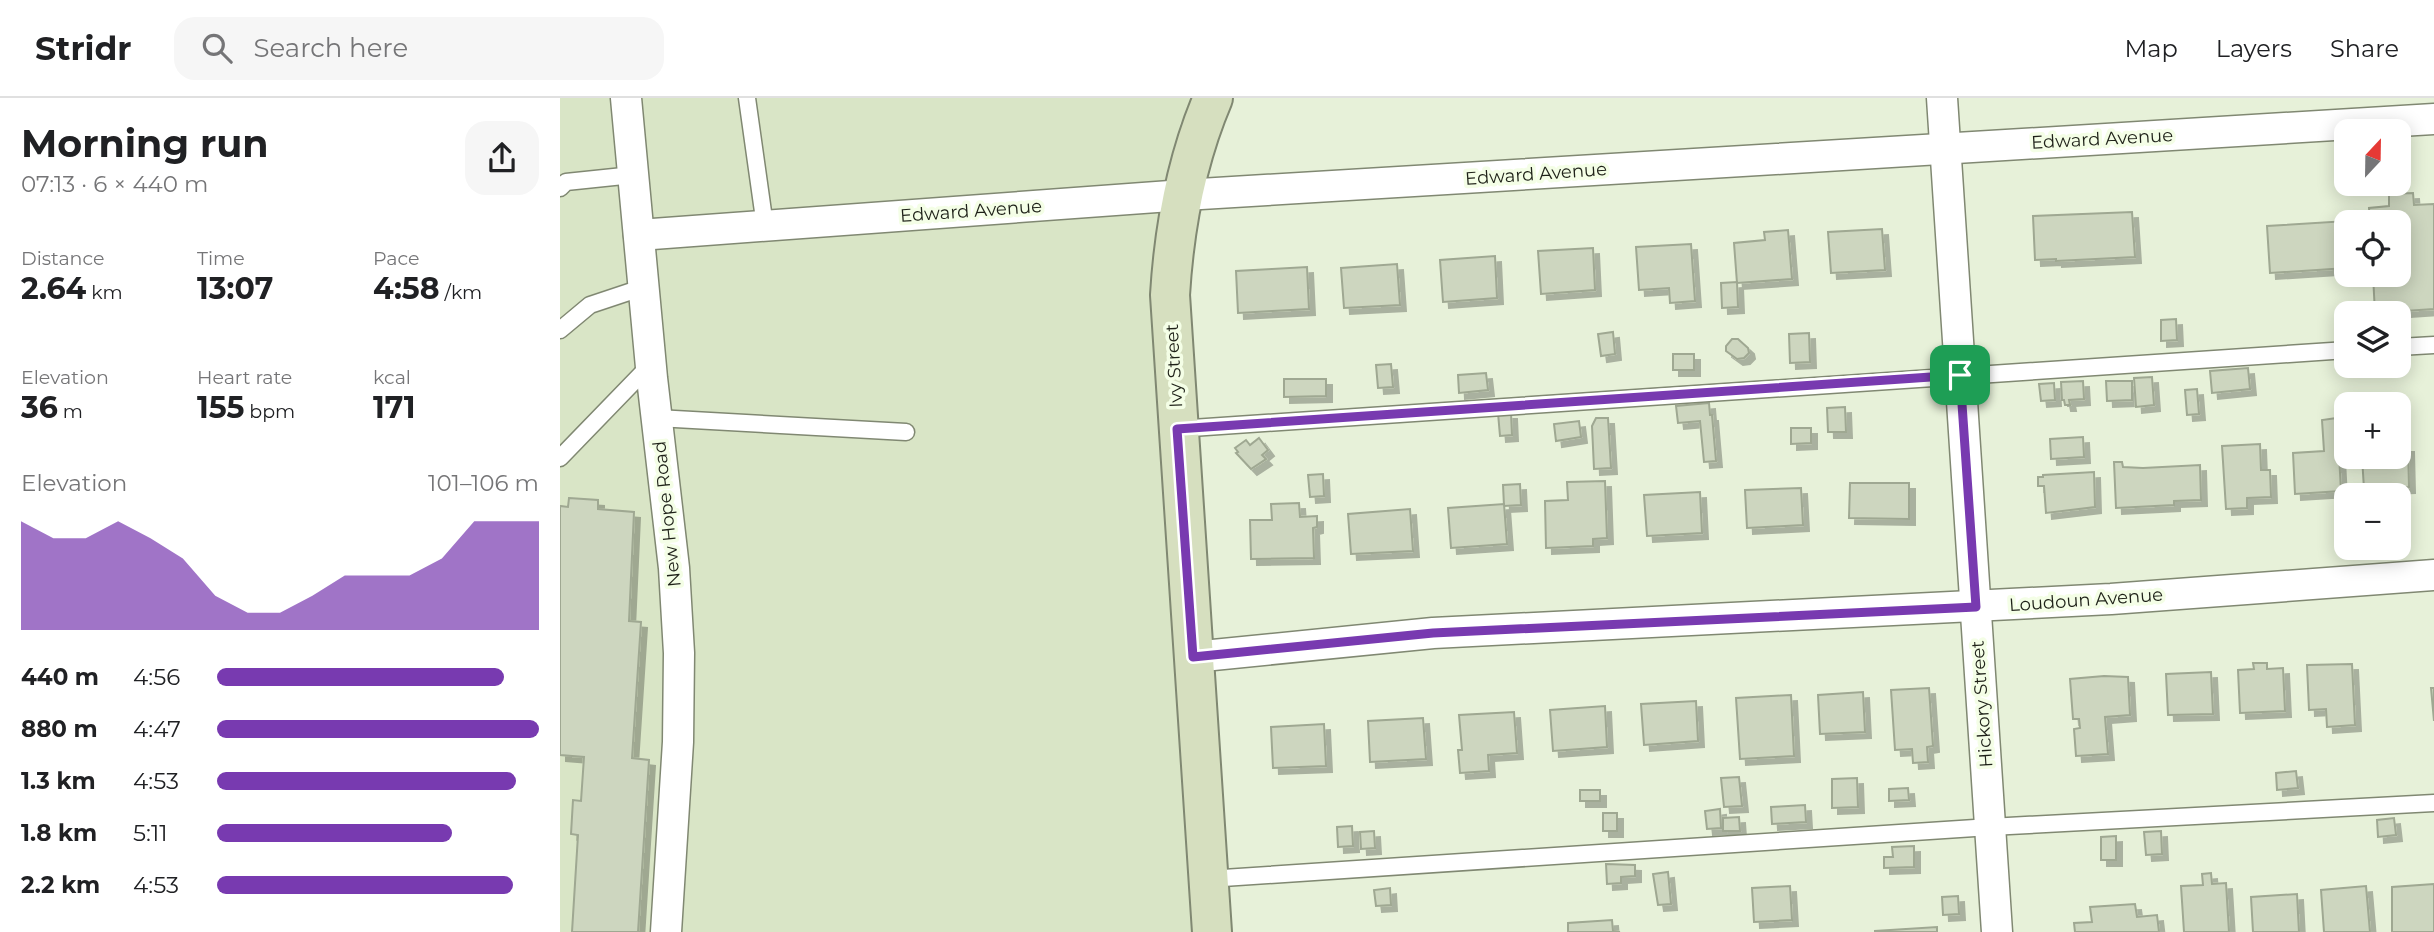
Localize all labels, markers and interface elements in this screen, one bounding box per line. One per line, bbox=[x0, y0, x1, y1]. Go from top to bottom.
search box bbox=[174, 17, 664, 80]
text: Stridr bbox=[35, 28, 132, 68]
icon: search bbox=[198, 29, 236, 67]
text: Search here bbox=[254, 32, 408, 64]
text: Map bbox=[2124, 34, 2178, 63]
text: Layers bbox=[2216, 34, 2292, 63]
text: Share bbox=[2330, 34, 2399, 63]
north arrow bbox=[2334, 119, 2412, 196]
map controls bbox=[2334, 119, 2411, 560]
text: Morning run bbox=[21, 120, 269, 167]
button: share bbox=[465, 121, 539, 195]
street label: Edward Avenue bbox=[2030, 124, 2174, 154]
street label: Edward Avenue bbox=[1464, 158, 1608, 190]
text: 07:13 · 6 × 440 m bbox=[21, 170, 208, 198]
street label: Edward Avenue bbox=[899, 195, 1043, 227]
button: locate bbox=[2334, 210, 2411, 287]
text: Distance bbox=[21, 247, 104, 270]
text: Time bbox=[197, 247, 245, 270]
text: Pace bbox=[373, 247, 420, 270]
text: 2.64 bbox=[21, 270, 86, 307]
text: 13:07 bbox=[197, 270, 273, 307]
text: 4:58 bbox=[373, 270, 439, 307]
text: km bbox=[86, 281, 123, 304]
text: /km bbox=[439, 281, 482, 304]
button: layers bbox=[2334, 301, 2411, 378]
street label: Ivy Street bbox=[1161, 323, 1187, 409]
pin bbox=[1930, 345, 1990, 405]
icon: arrive bbox=[1941, 356, 1979, 394]
text: Elevation bbox=[21, 366, 109, 389]
text: Heart rate bbox=[197, 366, 292, 389]
text: kcal bbox=[373, 366, 411, 389]
text: 36 bbox=[21, 389, 58, 426]
text: 155 bbox=[197, 389, 244, 426]
text: 171 bbox=[373, 389, 415, 426]
button: + bbox=[2334, 392, 2411, 469]
text: m bbox=[58, 400, 83, 423]
text: bpm bbox=[244, 400, 295, 423]
street label: New Hope Road bbox=[648, 440, 686, 588]
text: Elevation bbox=[21, 469, 127, 497]
text: 101–106 m bbox=[428, 469, 539, 497]
button: − bbox=[2334, 483, 2411, 560]
street label: Loudoun Avenue bbox=[2008, 584, 2164, 616]
street label: Hickory Street bbox=[1967, 640, 1997, 768]
text: 440 m bbox=[21, 663, 99, 691]
text: 4:56 bbox=[133, 663, 180, 691]
text: 880 m bbox=[21, 715, 98, 743]
text: 4:47 bbox=[133, 715, 181, 743]
text: 1.3 km bbox=[21, 767, 96, 795]
text: 4:53 bbox=[133, 767, 179, 795]
text: 1.8 km bbox=[21, 819, 97, 847]
text: 5:11 bbox=[133, 819, 168, 847]
text: 2.2 km bbox=[21, 871, 100, 899]
text: 4:53 bbox=[133, 871, 179, 899]

